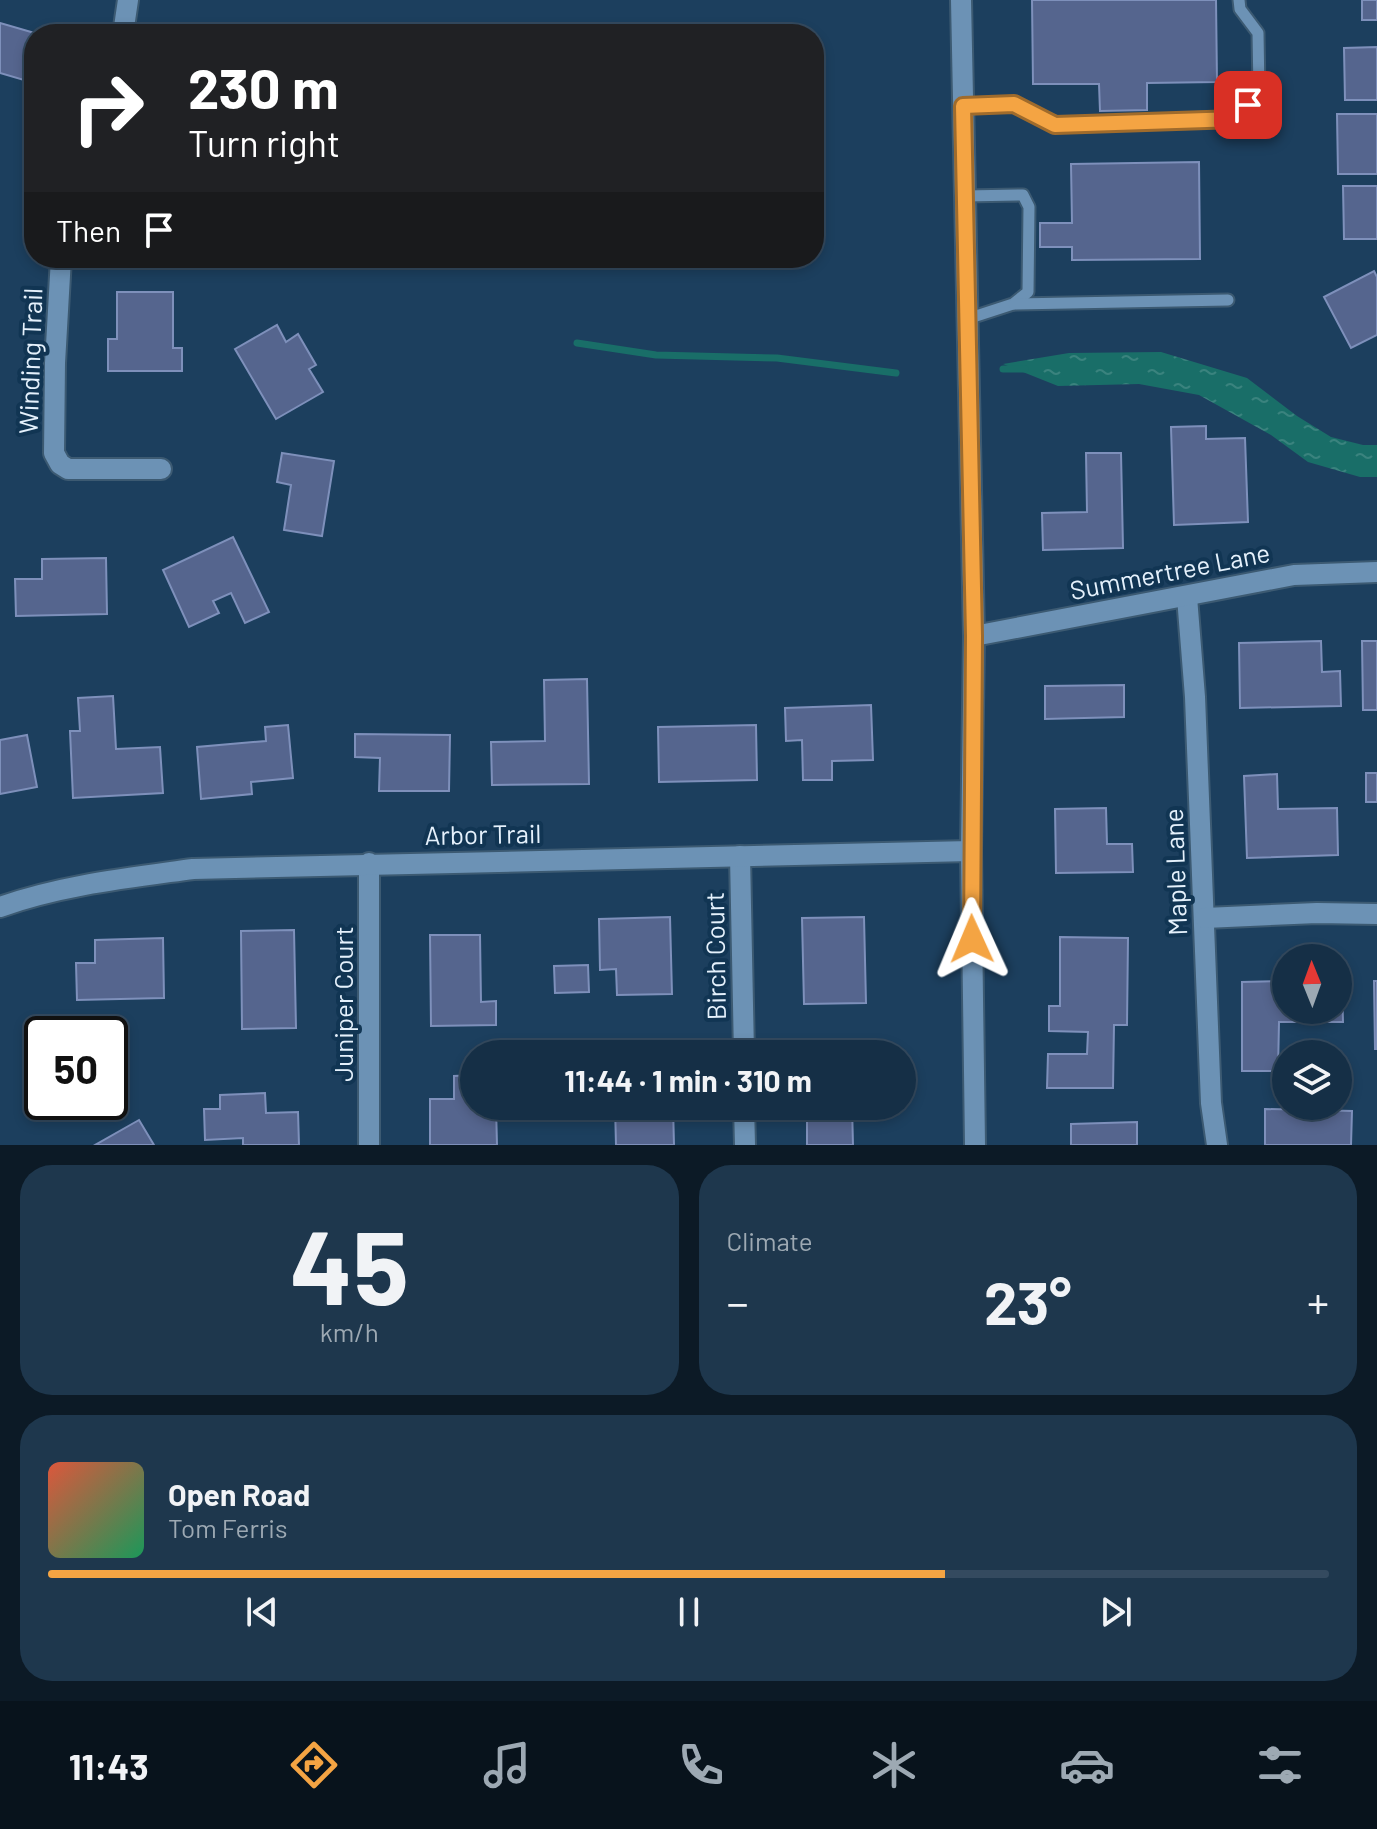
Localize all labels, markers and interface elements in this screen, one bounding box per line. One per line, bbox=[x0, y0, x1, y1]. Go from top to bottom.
text: 230 m bbox=[188, 53, 339, 120]
icon: right bbox=[56, 56, 160, 160]
pin bbox=[1214, 71, 1282, 139]
icon: arrive bbox=[1226, 83, 1270, 127]
text: Turn right bbox=[188, 121, 340, 164]
icon: arrive bbox=[137, 208, 181, 252]
text: Then bbox=[56, 212, 121, 248]
street label: Winding Trail bbox=[11, 287, 48, 434]
street label: Summertree Lane bbox=[1067, 536, 1272, 605]
street label: Maple Lane bbox=[1157, 808, 1192, 936]
street label: Arbor Trail bbox=[424, 817, 542, 850]
street label: Birch Court bbox=[698, 892, 731, 1020]
position arrow bbox=[930, 897, 1014, 981]
street label: Juniper Court bbox=[327, 926, 358, 1082]
north arrow bbox=[1272, 944, 1352, 1024]
map controls bbox=[1272, 944, 1352, 1120]
speed limit sign: 50 bbox=[24, 1016, 128, 1120]
button: layers bbox=[1272, 1040, 1352, 1120]
text: 11:44 · 1 min · 310 m bbox=[564, 1062, 812, 1098]
text: 45 bbox=[290, 1201, 409, 1326]
text: Climate bbox=[727, 1225, 813, 1256]
text: 23° bbox=[984, 1265, 1072, 1337]
text: − bbox=[727, 1275, 749, 1328]
text: + bbox=[1307, 1275, 1329, 1328]
text: km/h bbox=[320, 1316, 379, 1347]
text: Open Road bbox=[168, 1476, 310, 1512]
text: Tom Ferris bbox=[168, 1512, 288, 1543]
icon: previous bbox=[240, 1590, 284, 1634]
icon: pause bbox=[667, 1590, 711, 1634]
icon: next bbox=[1094, 1590, 1138, 1634]
icon: directions bbox=[286, 1737, 342, 1793]
icon: music bbox=[479, 1737, 535, 1793]
icon: phone bbox=[673, 1737, 729, 1793]
icon: climate bbox=[866, 1737, 922, 1793]
icon: car bbox=[1059, 1737, 1115, 1793]
icon: filters bbox=[1252, 1737, 1308, 1793]
text: 11:43 bbox=[69, 1744, 149, 1787]

